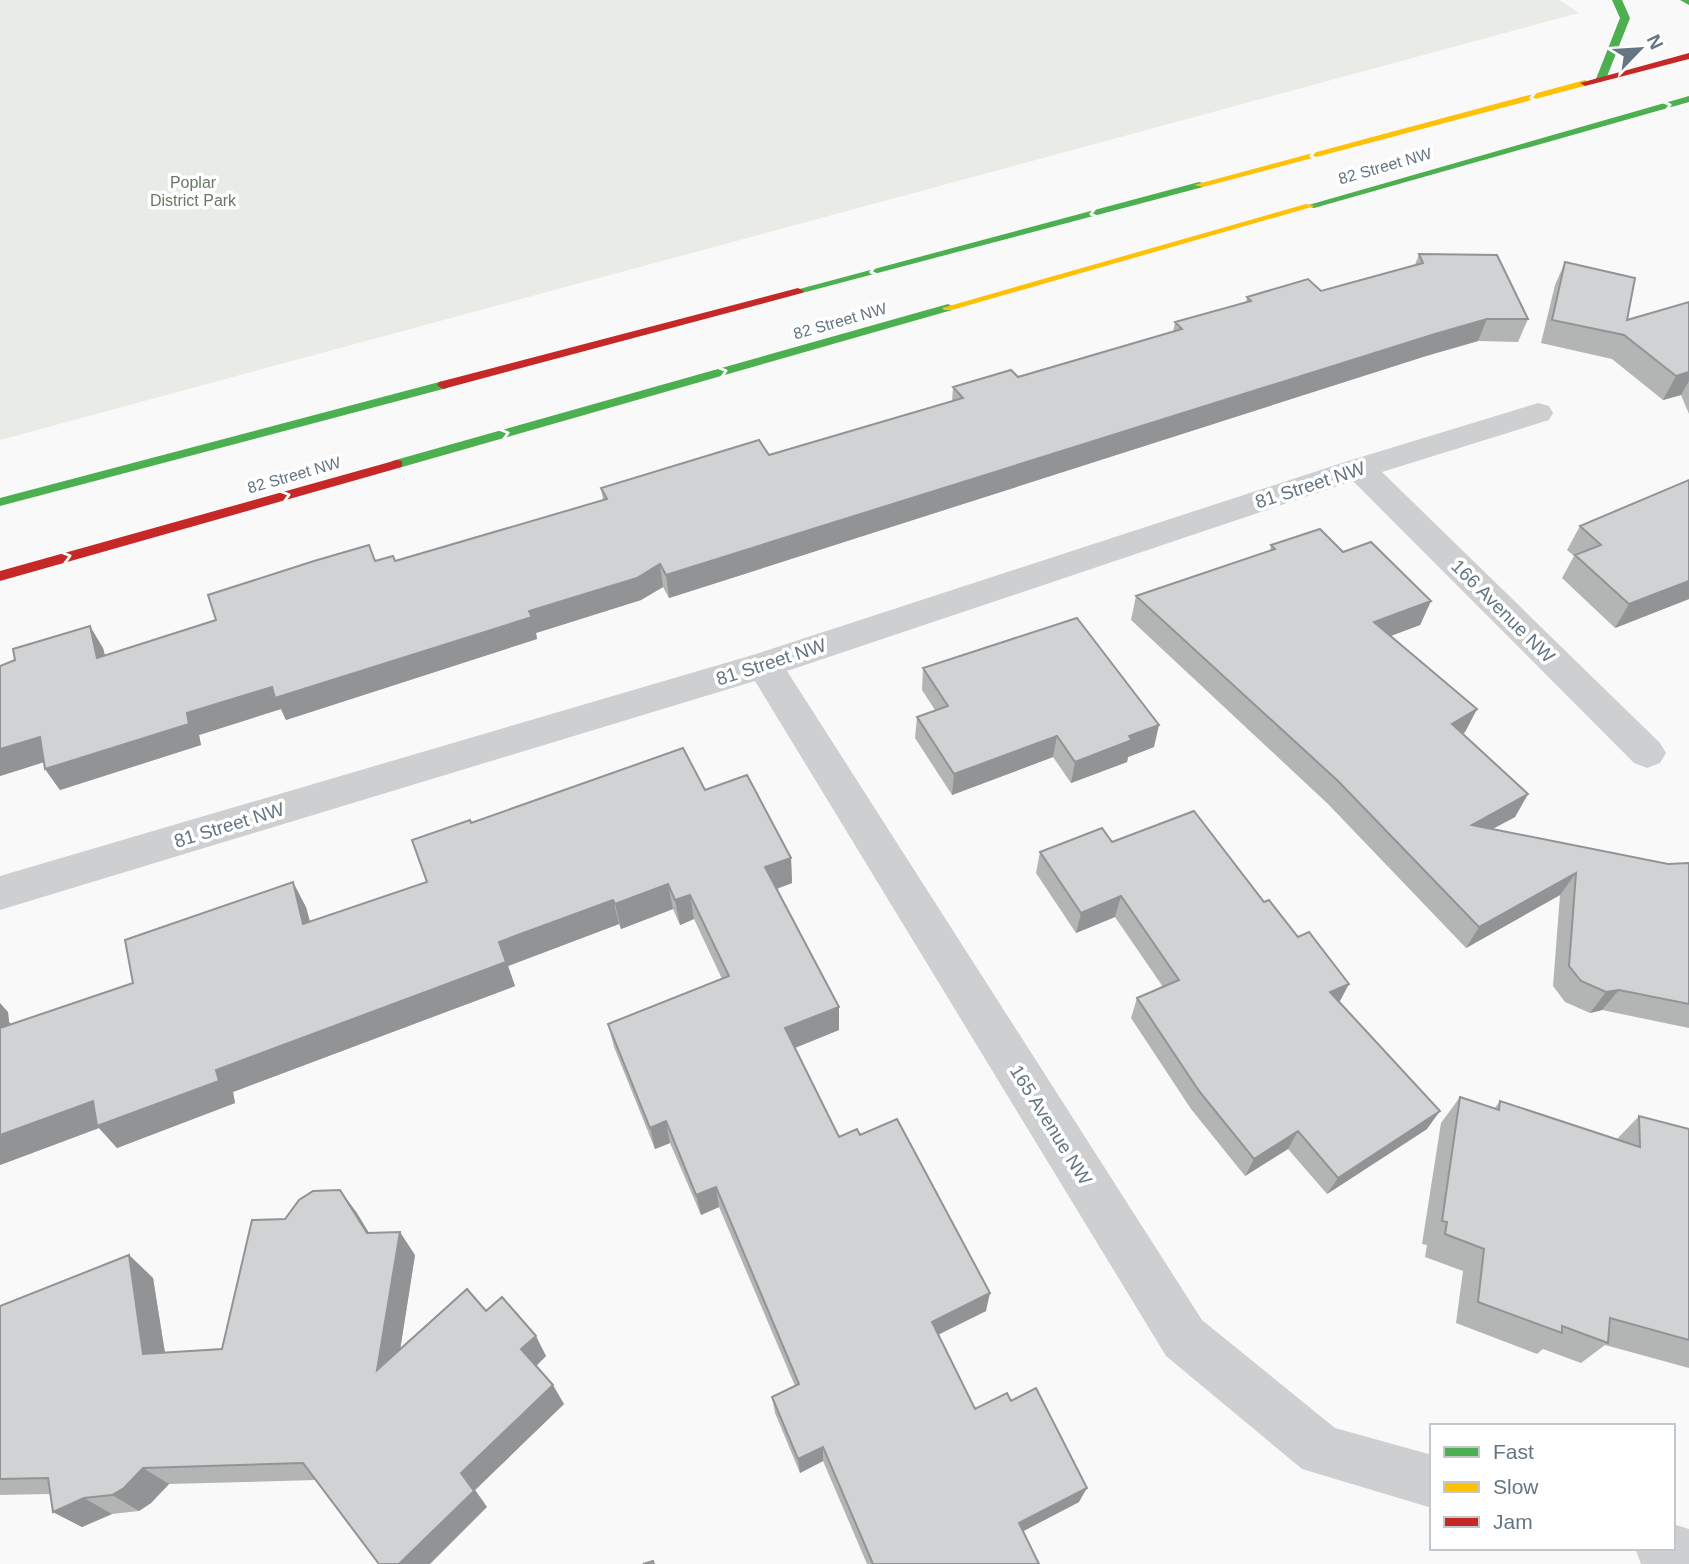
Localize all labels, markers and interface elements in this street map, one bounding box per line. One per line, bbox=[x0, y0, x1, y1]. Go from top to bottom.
north arrow bbox=[1605, 14, 1675, 84]
text: N bbox=[1643, 31, 1667, 53]
one-way arrow bbox=[1529, 89, 1541, 103]
one-way arrow bbox=[1659, 100, 1671, 114]
street label: 82 Street NW bbox=[1337, 144, 1434, 187]
one-way arrow bbox=[1309, 147, 1321, 161]
park label: Poplar District Park bbox=[150, 174, 237, 209]
one-way arrow bbox=[1089, 205, 1101, 219]
one-way arrow bbox=[869, 263, 881, 277]
street label: 82 Street NW bbox=[792, 299, 889, 342]
one-way arrow bbox=[716, 366, 728, 380]
one-way arrow bbox=[497, 427, 509, 442]
street label: 82 Street NW bbox=[246, 453, 343, 496]
street label: 81 Street NW bbox=[1253, 457, 1368, 513]
one-way arrow bbox=[278, 489, 290, 504]
one-way arrow bbox=[59, 551, 71, 566]
street label: 166 Avenue NW bbox=[1447, 555, 1559, 667]
street label: 81 Street NW bbox=[714, 634, 829, 690]
street label: 81 Street NW bbox=[171, 798, 287, 852]
street label: 165 Avenue NW bbox=[1006, 1061, 1096, 1189]
legend bbox=[1430, 1424, 1675, 1550]
text: Fast bbox=[1493, 1440, 1534, 1463]
text: Slow bbox=[1493, 1475, 1539, 1498]
text: Jam bbox=[1493, 1510, 1533, 1533]

